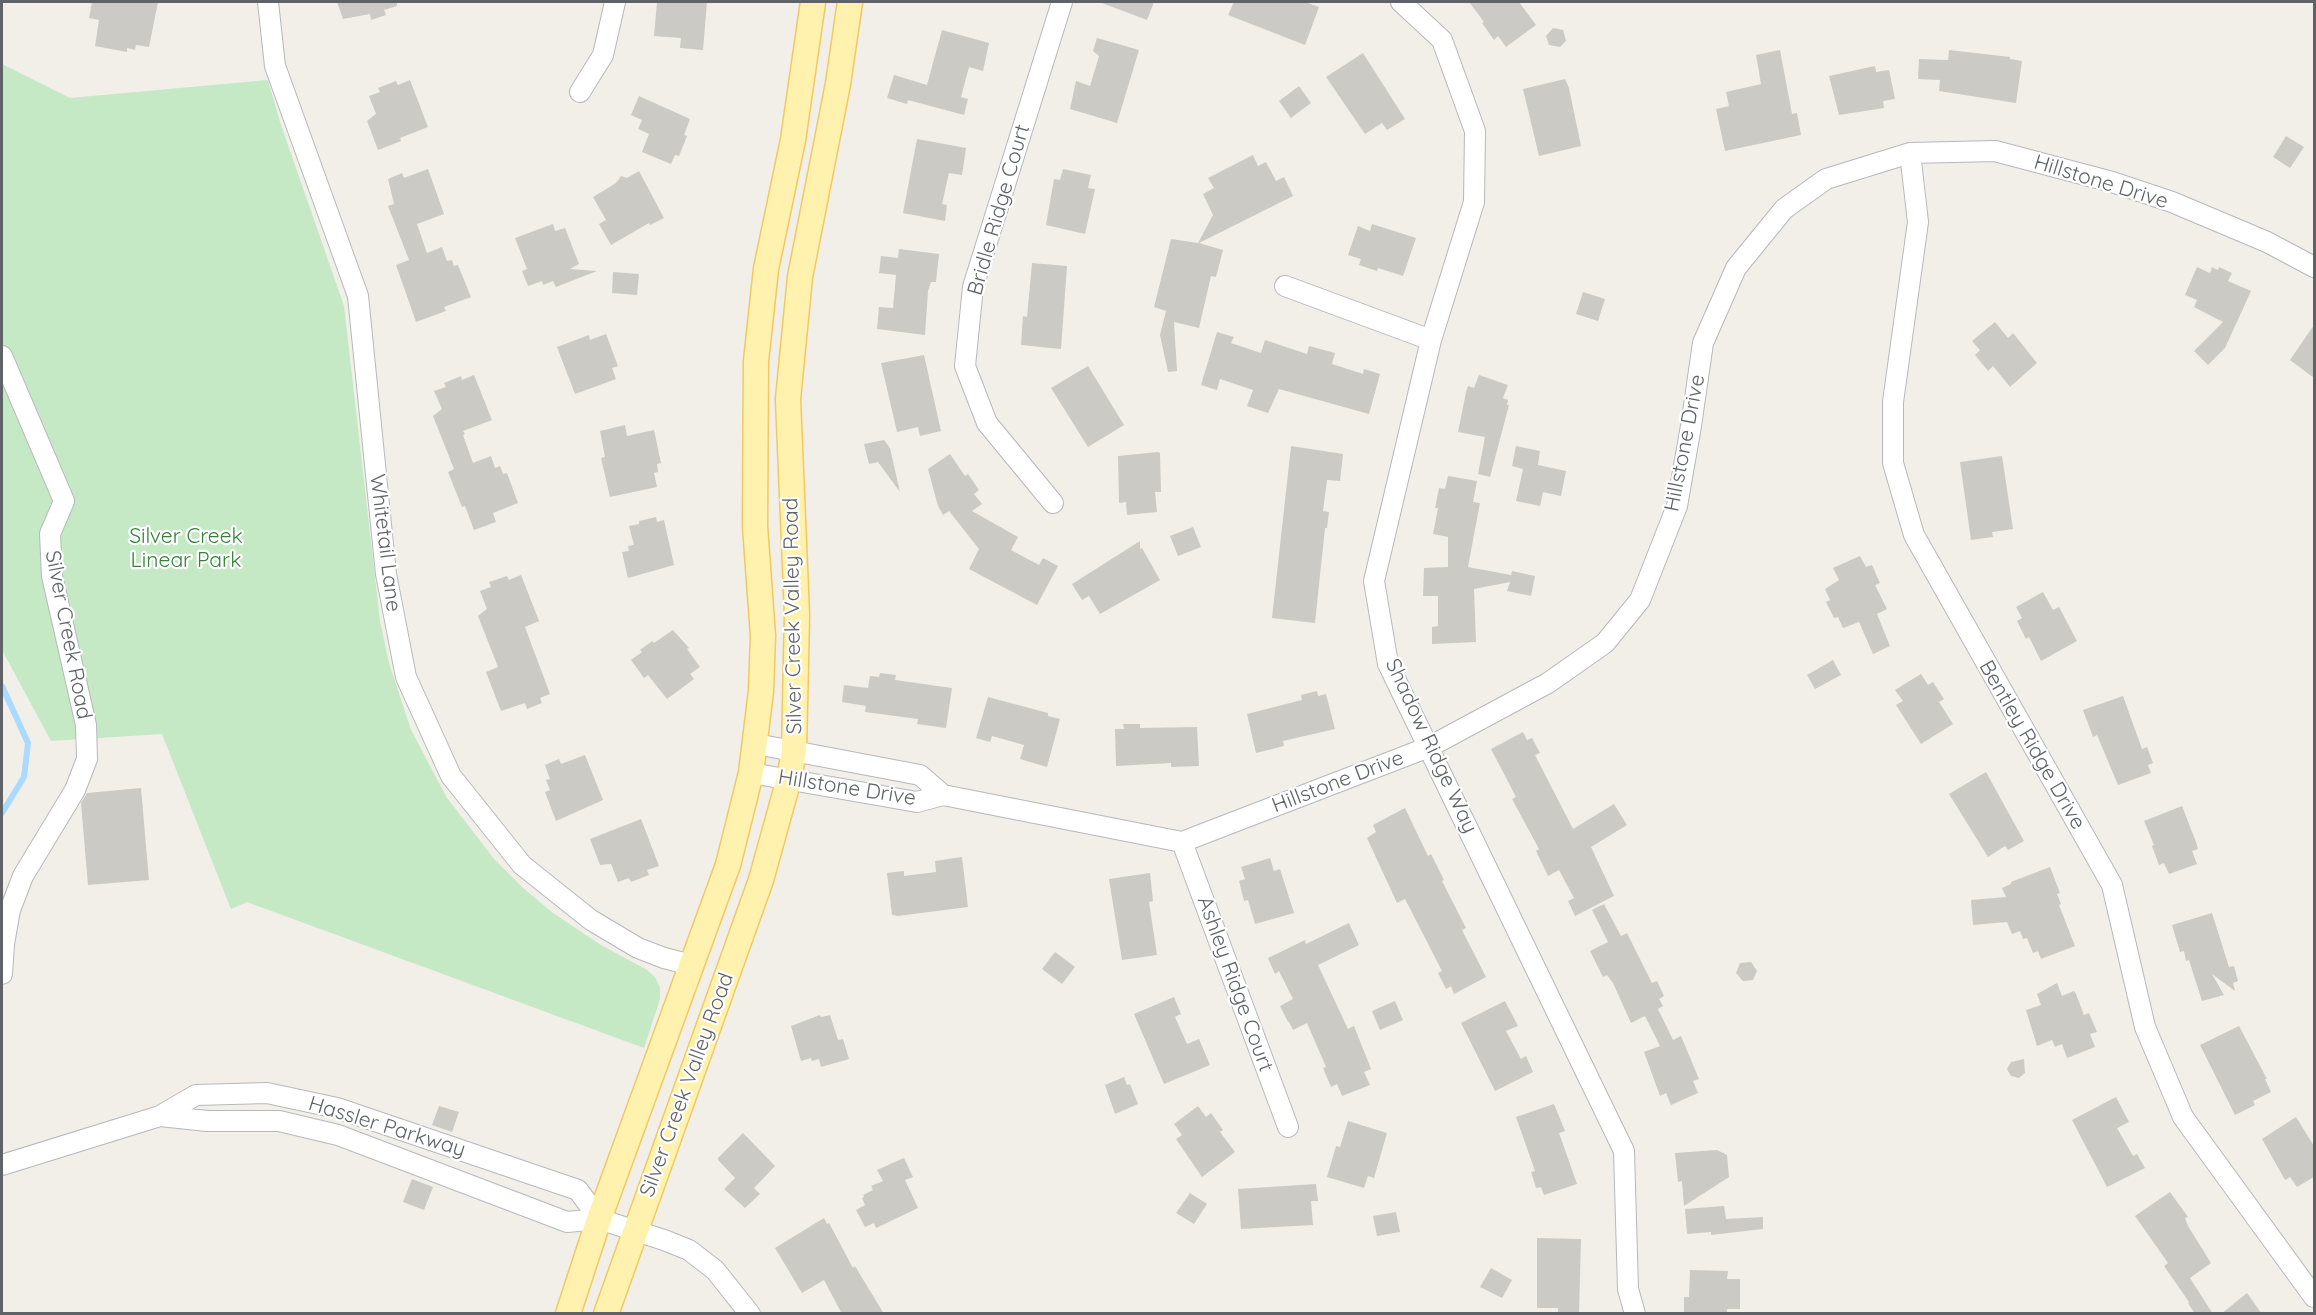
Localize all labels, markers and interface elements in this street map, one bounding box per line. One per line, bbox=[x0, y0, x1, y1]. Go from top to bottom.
street label: Bridle Ridge Court bbox=[963, 122, 1035, 298]
street label: Hillstone Drive bbox=[2031, 150, 2171, 214]
street label: Hillstone Drive bbox=[1659, 372, 1711, 514]
street label: Whitetail Lane bbox=[364, 473, 406, 613]
street label: Silver Creek Valley Road bbox=[778, 497, 808, 735]
park label: Silver Creek Linear Park bbox=[129, 524, 243, 574]
street label: Silver Creek Road bbox=[39, 548, 97, 722]
street label: Shadow Ridge Way bbox=[1379, 655, 1483, 837]
street label: Bentley Ridge Drive bbox=[1973, 656, 2091, 834]
street label: Hillstone Drive bbox=[1269, 745, 1407, 819]
street label: Hillstone Drive bbox=[776, 765, 918, 811]
street label: Ashley Ridge Court bbox=[1192, 893, 1278, 1075]
street label: Silver Creek Valley Road bbox=[635, 969, 739, 1201]
street label: Hassler Parkway bbox=[305, 1091, 469, 1163]

